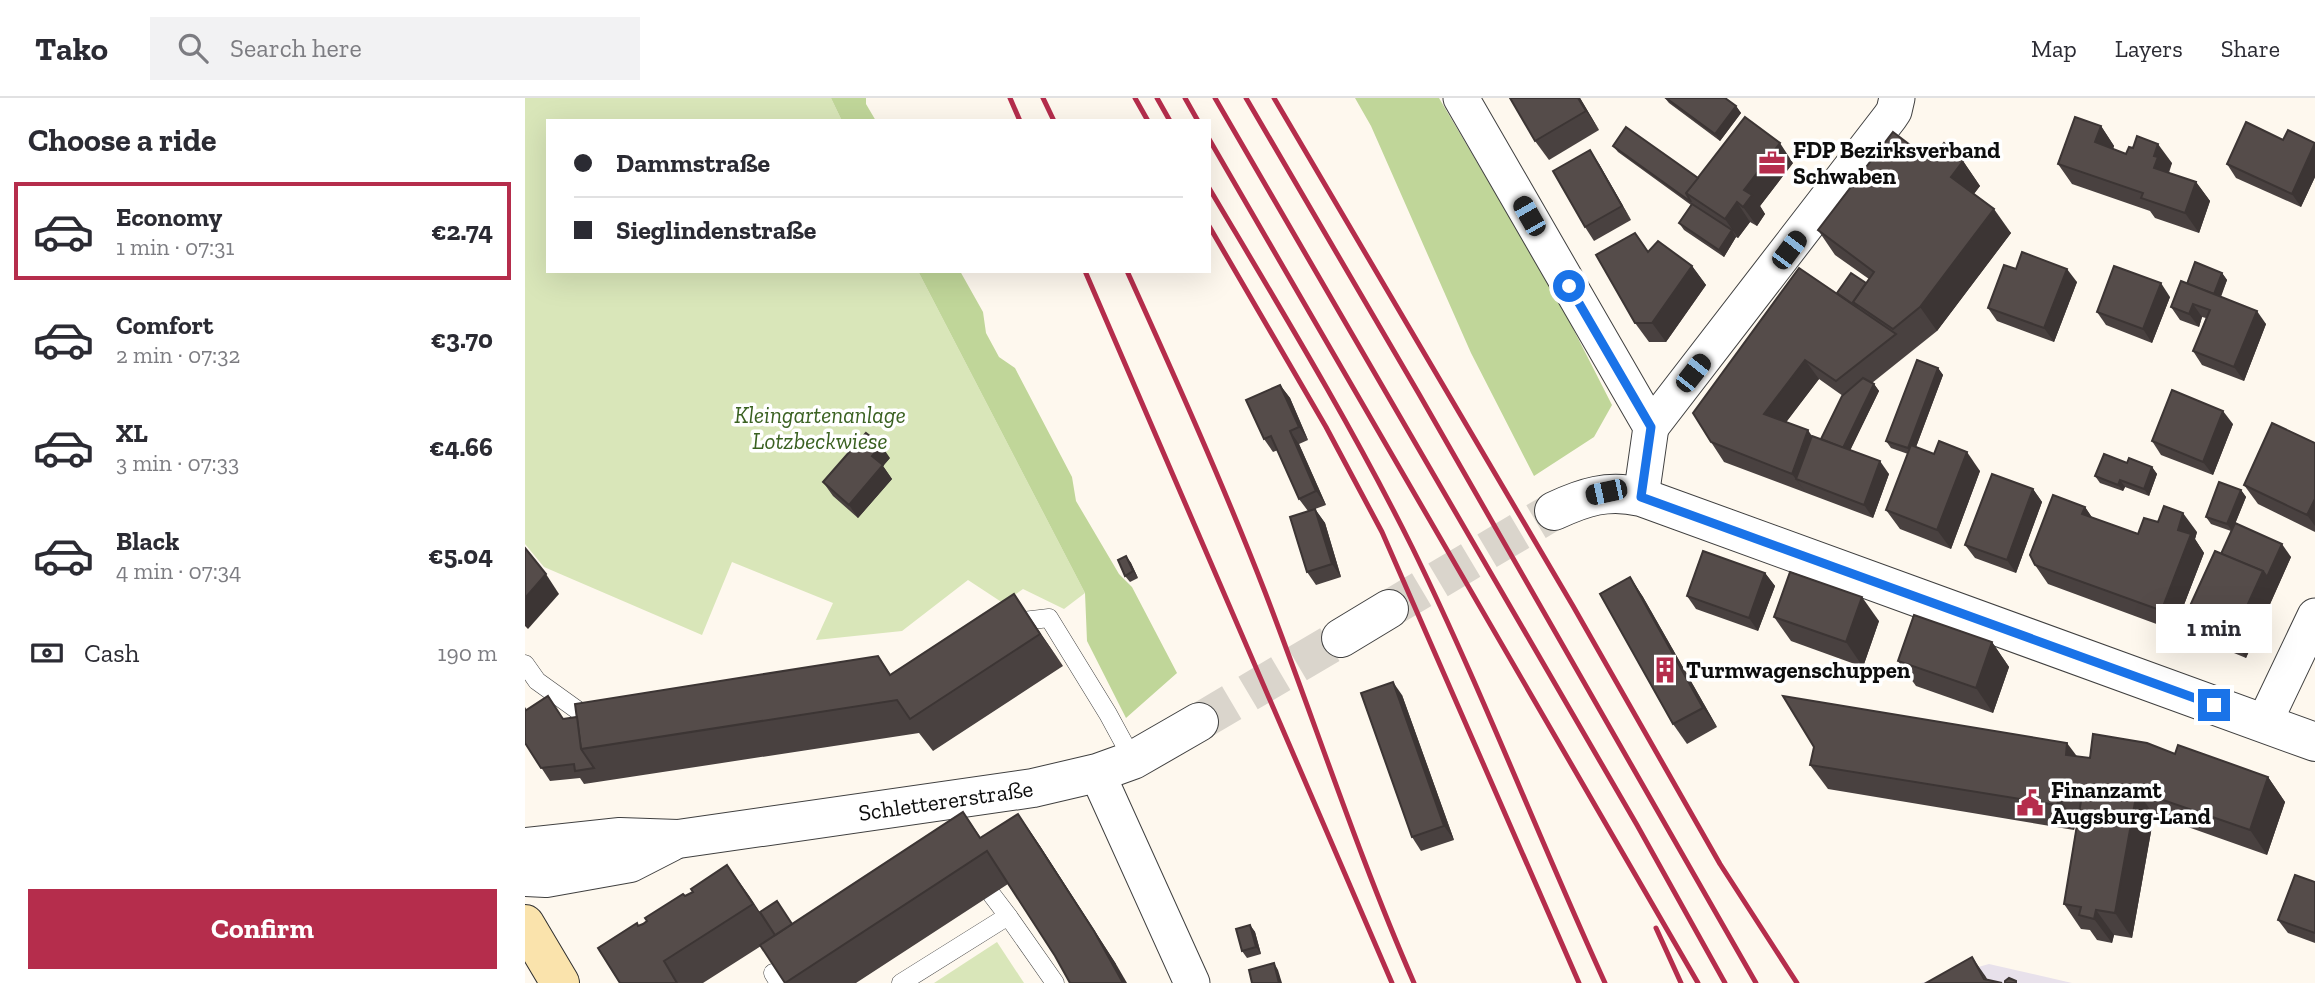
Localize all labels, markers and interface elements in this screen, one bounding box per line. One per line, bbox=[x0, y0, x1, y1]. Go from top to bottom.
search box bbox=[150, 17, 640, 80]
text: Tako bbox=[35, 29, 108, 68]
icon: search bbox=[174, 29, 212, 67]
text: Search here bbox=[230, 32, 362, 64]
text: Map bbox=[2031, 34, 2077, 63]
text: Layers bbox=[2115, 34, 2183, 63]
text: Share bbox=[2221, 34, 2280, 63]
text: Choose a ride bbox=[28, 121, 216, 159]
place label: FDP Bezirksverband Schwaben bbox=[1793, 136, 2000, 190]
text: Dammstraße bbox=[616, 147, 770, 179]
office icon: FDP Bezirksverband Schwaben bbox=[1757, 148, 1787, 178]
car bbox=[1510, 193, 1549, 239]
icon: car bbox=[32, 200, 95, 263]
text: Economy bbox=[116, 201, 222, 233]
text: Sieglindenstraße bbox=[616, 214, 816, 246]
text: €2.74 bbox=[431, 215, 493, 247]
car bbox=[1768, 227, 1811, 273]
text: 1 min · 07:31 bbox=[116, 233, 234, 261]
route start bbox=[1553, 270, 1585, 302]
icon: car bbox=[32, 308, 95, 371]
text: Comfort bbox=[116, 309, 213, 341]
text: €3.70 bbox=[431, 323, 493, 355]
text: 2 min · 07:32 bbox=[116, 341, 240, 369]
car bbox=[1672, 350, 1715, 396]
park label: Kleingartenanlage Lotzbeckwiese bbox=[734, 401, 906, 455]
icon: car bbox=[32, 416, 95, 479]
text: XL bbox=[116, 417, 148, 449]
text: €4.66 bbox=[429, 431, 493, 463]
text: 3 min · 07:33 bbox=[116, 449, 239, 477]
car bbox=[1584, 477, 1629, 507]
icon: car bbox=[32, 524, 95, 587]
text: Black bbox=[116, 525, 179, 557]
text: €5.04 bbox=[428, 539, 493, 571]
text: 4 min · 07:34 bbox=[116, 557, 241, 585]
callout: 1 min bbox=[2156, 603, 2272, 652]
text: 1 min bbox=[2187, 614, 2241, 642]
icon: cash bbox=[28, 634, 66, 672]
text: Cash bbox=[84, 637, 139, 669]
text: 190 m bbox=[438, 639, 497, 667]
building icon: Turmwagenschuppen bbox=[1650, 655, 1680, 685]
place label: Turmwagenschuppen bbox=[1686, 656, 1911, 684]
route end bbox=[2198, 689, 2230, 721]
street label: Schlettererstraße bbox=[857, 774, 1035, 827]
place label: Finanzamt Augsburg-Land bbox=[2051, 776, 2211, 830]
public building icon: Finanzamt Augsburg-Land bbox=[2015, 788, 2045, 818]
button: Confirm bbox=[28, 889, 497, 969]

